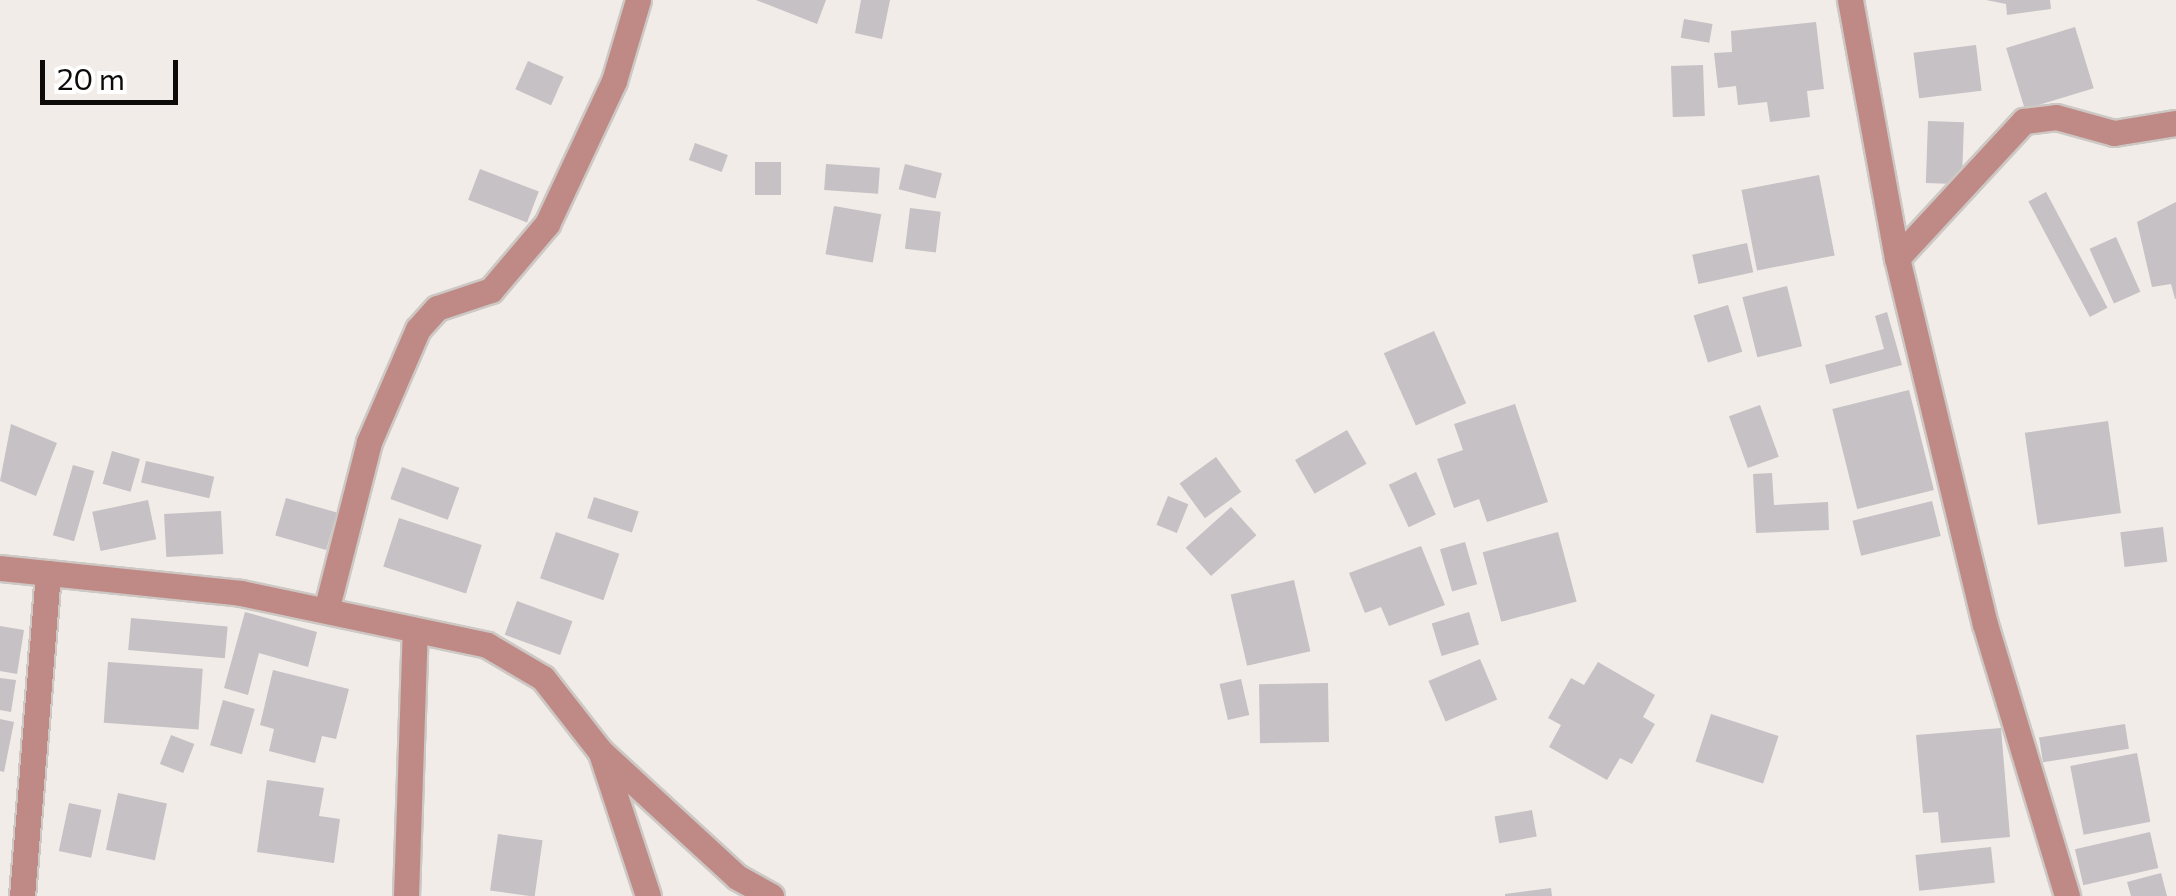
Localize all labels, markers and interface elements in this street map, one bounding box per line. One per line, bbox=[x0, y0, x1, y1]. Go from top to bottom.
scale bar bbox=[45, 40, 182, 102]
text: 20 m bbox=[57, 59, 125, 96]

